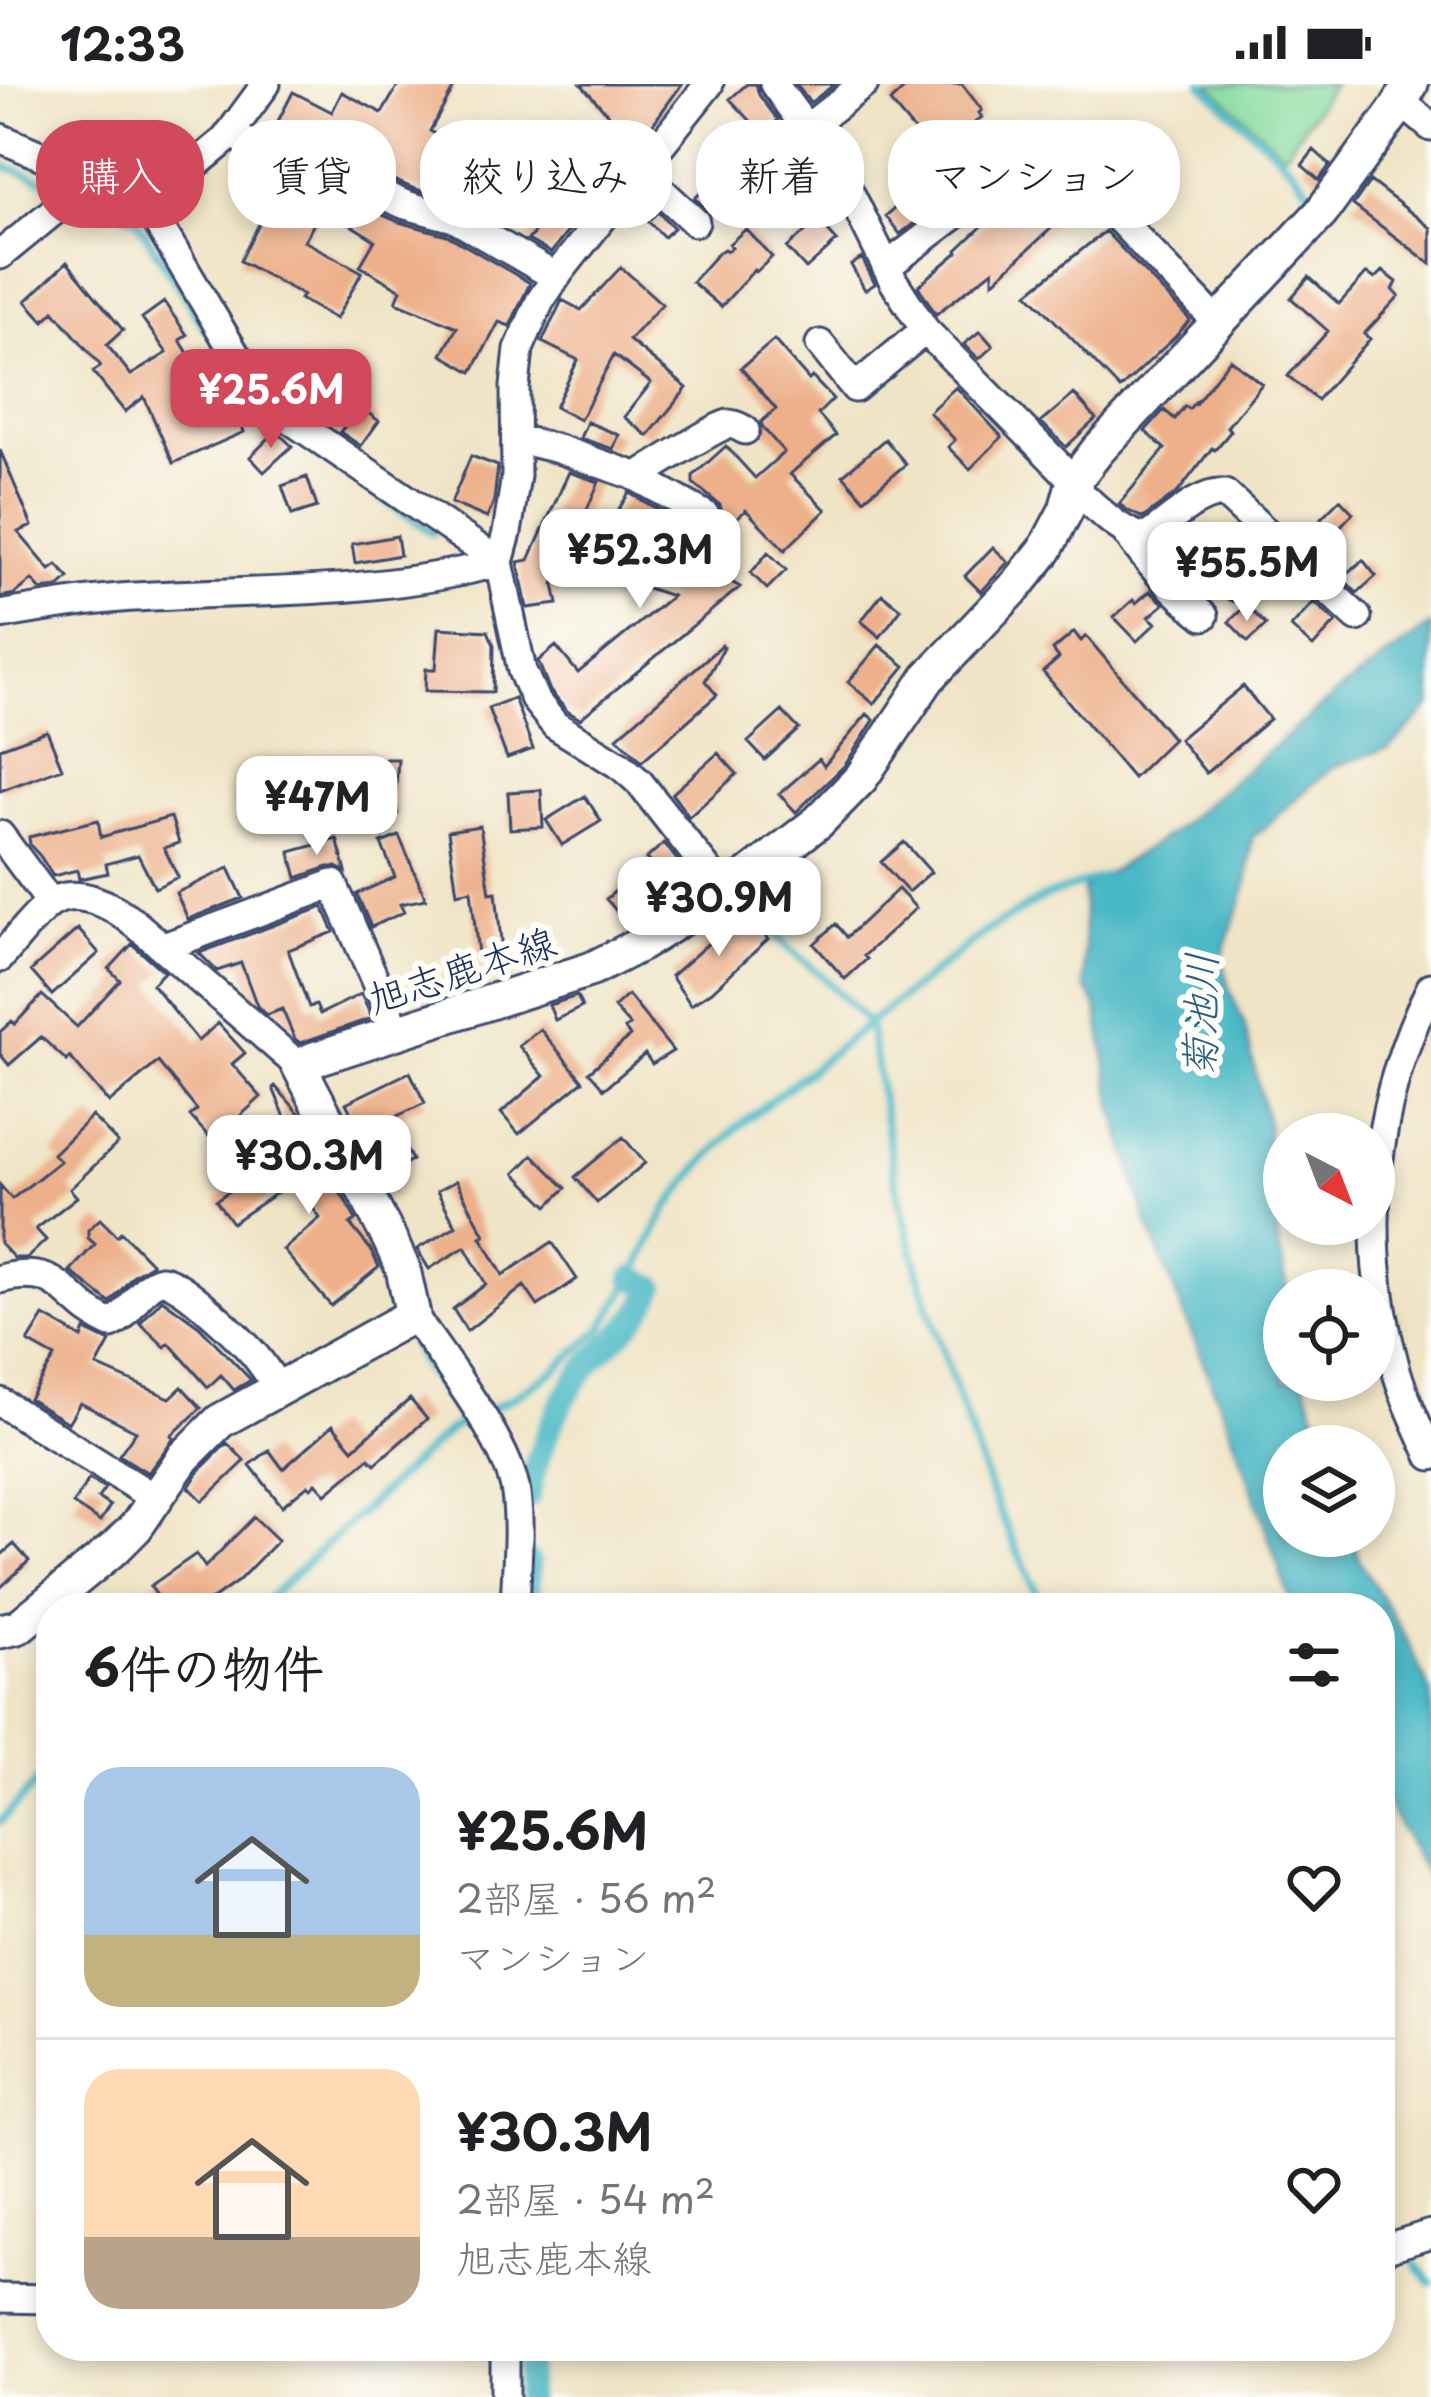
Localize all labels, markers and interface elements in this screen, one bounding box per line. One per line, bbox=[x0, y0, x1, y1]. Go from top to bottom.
text: 12:33 bbox=[60, 8, 185, 76]
chip: 購入 bbox=[36, 120, 204, 228]
chip: 賃貸 bbox=[228, 120, 396, 228]
chip: 絞り込み bbox=[420, 120, 672, 228]
chip: 新着 bbox=[696, 120, 864, 228]
chip: マンション bbox=[888, 120, 1180, 228]
pin: ¥25.6M bbox=[173, 349, 369, 451]
text: ¥25.6M bbox=[197, 358, 345, 417]
pin: ¥52.3M bbox=[542, 509, 738, 611]
text: ¥52.3M bbox=[566, 518, 714, 577]
pin: ¥55.5M bbox=[1149, 522, 1345, 624]
text: ¥55.5M bbox=[1174, 531, 1320, 590]
pin: ¥47M bbox=[246, 756, 388, 858]
text: ¥47M bbox=[263, 765, 371, 824]
pin: ¥30.9M bbox=[621, 857, 817, 959]
text: ¥30.9M bbox=[645, 866, 793, 925]
street label: 旭志鹿本線 bbox=[359, 910, 563, 1026]
water label: 菊池川 bbox=[1165, 951, 1231, 1079]
north arrow bbox=[1263, 1113, 1395, 1245]
map controls bbox=[1263, 1113, 1395, 1557]
pin: ¥30.3M bbox=[211, 1115, 407, 1217]
text: ¥30.3M bbox=[234, 1124, 384, 1183]
button: locate bbox=[1263, 1269, 1395, 1401]
button: layers bbox=[1263, 1425, 1395, 1557]
text: 6件の物件 bbox=[84, 1627, 324, 1704]
icon: filters bbox=[1281, 1632, 1347, 1698]
text: ¥25.6M bbox=[456, 1790, 648, 1867]
icon: home bbox=[180, 1815, 324, 1959]
icon: heart bbox=[1281, 1854, 1347, 1920]
text: 2部屋 · 56 m² bbox=[456, 1867, 716, 1926]
text: マンション bbox=[456, 1926, 649, 1985]
text: ¥30.3M bbox=[456, 2091, 653, 2168]
icon: home bbox=[180, 2117, 324, 2261]
icon: heart bbox=[1281, 2156, 1347, 2222]
text: 2部屋 · 54 m² bbox=[456, 2168, 715, 2227]
text: 旭志鹿本線 bbox=[456, 2227, 651, 2286]

